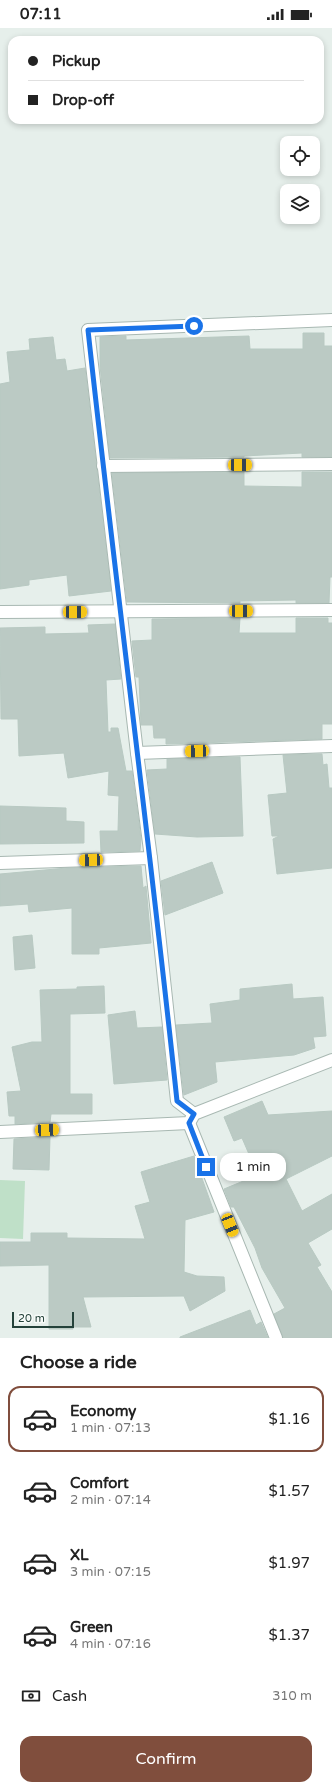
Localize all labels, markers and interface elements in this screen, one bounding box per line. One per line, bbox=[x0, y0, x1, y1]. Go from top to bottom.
text: 07:11 bbox=[20, 5, 62, 23]
text: Pickup bbox=[52, 52, 100, 70]
text: Drop-off bbox=[52, 91, 114, 109]
map controls bbox=[280, 136, 320, 224]
button: locate bbox=[280, 136, 320, 176]
button: layers bbox=[280, 184, 320, 224]
route start bbox=[185, 317, 203, 335]
car bbox=[228, 459, 252, 471]
car bbox=[229, 605, 253, 617]
car bbox=[63, 606, 87, 618]
car bbox=[185, 745, 209, 757]
car bbox=[79, 854, 103, 866]
car bbox=[35, 1123, 59, 1137]
callout: 1 min bbox=[220, 1153, 286, 1181]
route end bbox=[197, 1158, 215, 1176]
text: 1 min bbox=[236, 1159, 270, 1175]
car bbox=[220, 1212, 240, 1238]
scale bar bbox=[12, 1310, 74, 1329]
text: 20 m bbox=[18, 1312, 45, 1325]
text: Choose a ride bbox=[20, 1351, 137, 1373]
icon: car bbox=[22, 1401, 58, 1437]
text: Economy bbox=[70, 1402, 136, 1420]
text: $1.16 bbox=[269, 1410, 310, 1428]
text: 1 min · 07:13 bbox=[70, 1420, 151, 1436]
icon: car bbox=[22, 1473, 58, 1509]
text: Comfort bbox=[70, 1474, 129, 1492]
text: $1.57 bbox=[269, 1482, 310, 1500]
text: 2 min · 07:14 bbox=[70, 1492, 151, 1508]
icon: car bbox=[22, 1545, 58, 1581]
text: XL bbox=[70, 1546, 89, 1564]
text: $1.97 bbox=[269, 1554, 310, 1572]
text: 3 min · 07:15 bbox=[70, 1564, 151, 1580]
icon: car bbox=[22, 1617, 58, 1653]
text: Green bbox=[70, 1618, 113, 1636]
text: $1.37 bbox=[269, 1626, 310, 1644]
text: 4 min · 07:16 bbox=[70, 1636, 151, 1652]
icon: cash bbox=[20, 1685, 42, 1707]
text: Cash bbox=[52, 1687, 87, 1705]
text: 310 m bbox=[272, 1688, 312, 1704]
button: Confirm bbox=[20, 1736, 312, 1782]

